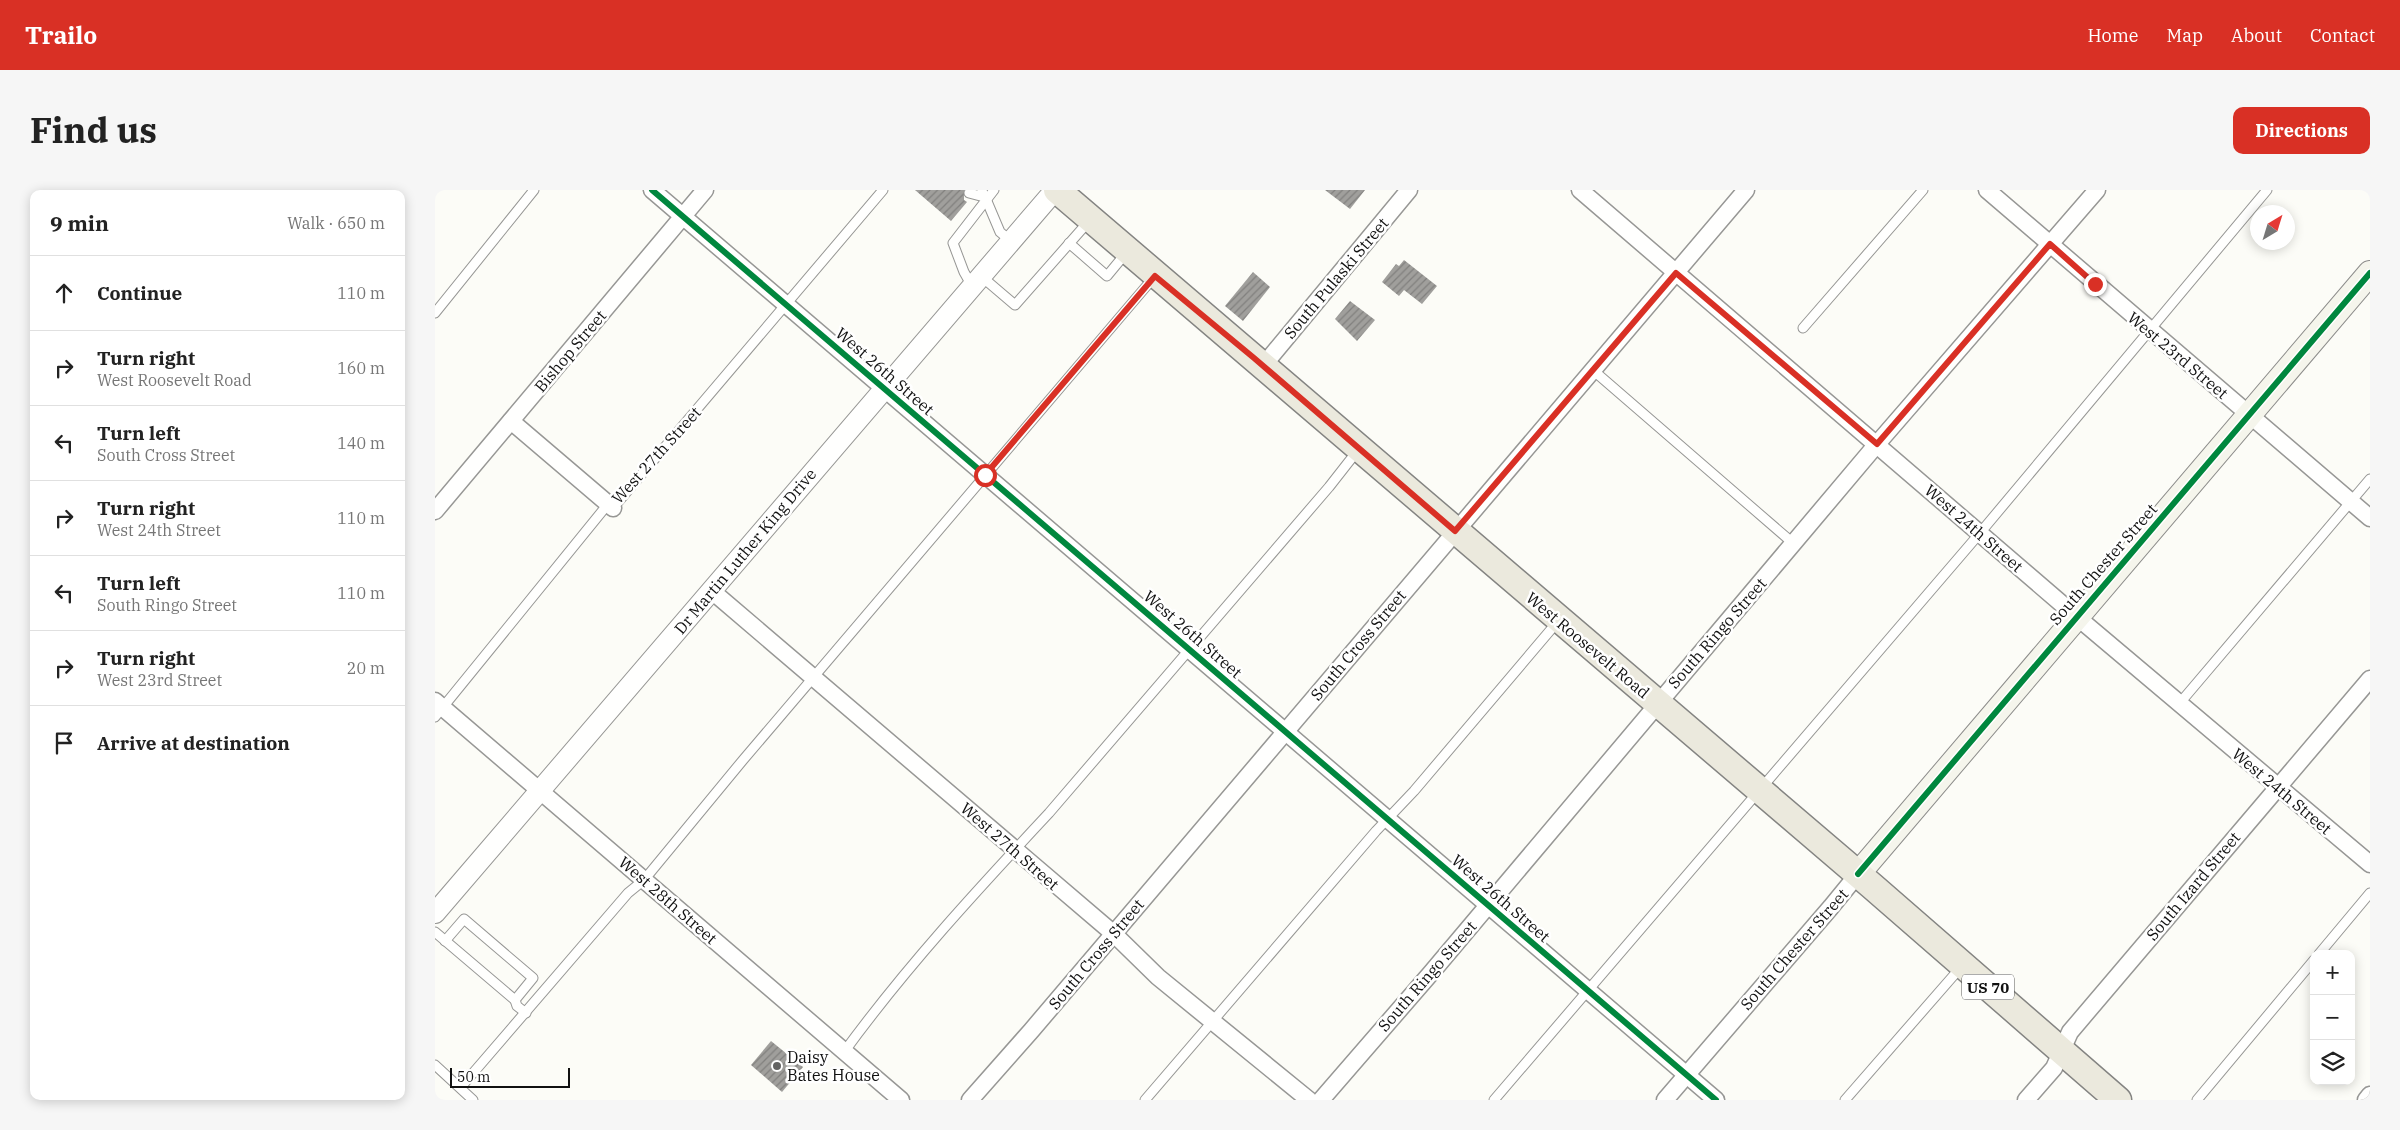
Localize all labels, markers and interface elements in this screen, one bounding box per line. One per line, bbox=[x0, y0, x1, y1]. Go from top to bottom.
text: Trailo bbox=[25, 19, 97, 51]
text: Home bbox=[2087, 24, 2139, 47]
text: Map bbox=[2167, 24, 2203, 47]
text: About bbox=[2231, 24, 2282, 47]
text: Contact bbox=[2310, 24, 2375, 47]
text: Find us bbox=[30, 107, 157, 153]
button: Directions bbox=[2233, 107, 2370, 154]
north arrow bbox=[2250, 205, 2295, 250]
text: 9 min bbox=[50, 209, 109, 237]
text: Walk · 650 m bbox=[287, 213, 385, 233]
street label: South Pulaski Street bbox=[1279, 213, 1393, 343]
route end bbox=[2084, 273, 2107, 296]
icon: ahead bbox=[50, 279, 78, 307]
text: Continue bbox=[97, 281, 182, 305]
text: 110 m bbox=[337, 283, 385, 303]
street label: Bishop Street bbox=[530, 306, 610, 396]
street label: West 23rd Street bbox=[2124, 307, 2233, 403]
street label: West 26th Street bbox=[832, 323, 939, 419]
text: Turn right bbox=[97, 346, 195, 370]
icon: right bbox=[50, 354, 78, 382]
text: 160 m bbox=[337, 358, 385, 378]
text: West Roosevelt Road bbox=[97, 370, 252, 390]
street label: West 27th Street bbox=[607, 402, 705, 508]
text: Turn left bbox=[97, 421, 180, 445]
icon: left bbox=[50, 429, 78, 457]
text: 140 m bbox=[337, 433, 385, 453]
text: South Cross Street bbox=[97, 445, 235, 465]
street label: Dr Martin Luther King Drive bbox=[670, 464, 820, 638]
route start bbox=[974, 464, 997, 487]
street label: West 24th Street bbox=[1921, 480, 2028, 576]
text: Turn right bbox=[97, 496, 195, 520]
street label: South Chester Street bbox=[2045, 499, 2161, 629]
icon: right bbox=[50, 504, 78, 532]
text: 110 m bbox=[337, 508, 385, 528]
text: West 24th Street bbox=[97, 520, 221, 540]
text: Turn left bbox=[97, 571, 180, 595]
street label: South Ringo Street bbox=[1664, 573, 1771, 692]
icon: left bbox=[50, 579, 78, 607]
text: 110 m bbox=[337, 583, 385, 603]
street label: South Cross Street bbox=[1306, 585, 1410, 704]
street label: West 26th Street bbox=[1140, 586, 1247, 682]
street label: West Roosevelt Road bbox=[1522, 588, 1654, 703]
text: South Ringo Street bbox=[97, 595, 237, 615]
text: Turn right bbox=[97, 646, 195, 670]
icon: right bbox=[50, 654, 78, 682]
text: 20 m bbox=[347, 658, 385, 678]
text: West 23rd Street bbox=[97, 670, 222, 690]
icon: arrive bbox=[50, 729, 78, 757]
text: Arrive at destination bbox=[97, 731, 290, 755]
street label: West 24th Street bbox=[2228, 744, 2336, 839]
street label: West 27th Street bbox=[957, 798, 1064, 894]
street label: South Izard Street bbox=[2142, 827, 2244, 944]
street label: West 26th Street bbox=[1448, 850, 1555, 946]
street label: West 28th Street bbox=[615, 852, 722, 948]
street label: South Chester Street bbox=[1736, 884, 1852, 1014]
street label: South Cross Street bbox=[1044, 894, 1148, 1013]
street label: South Ringo Street bbox=[1374, 916, 1481, 1035]
map controls bbox=[2310, 950, 2355, 1085]
button: + bbox=[2310, 950, 2355, 995]
road number: US 70 bbox=[1962, 974, 2014, 1000]
button: − bbox=[2310, 995, 2355, 1040]
button: layers bbox=[2310, 1040, 2355, 1085]
place label: Daisy Bates House bbox=[787, 1047, 880, 1085]
marker: Daisy Bates House bbox=[771, 1060, 783, 1072]
scale bar bbox=[450, 1065, 570, 1088]
text: 50 m bbox=[457, 1068, 490, 1086]

